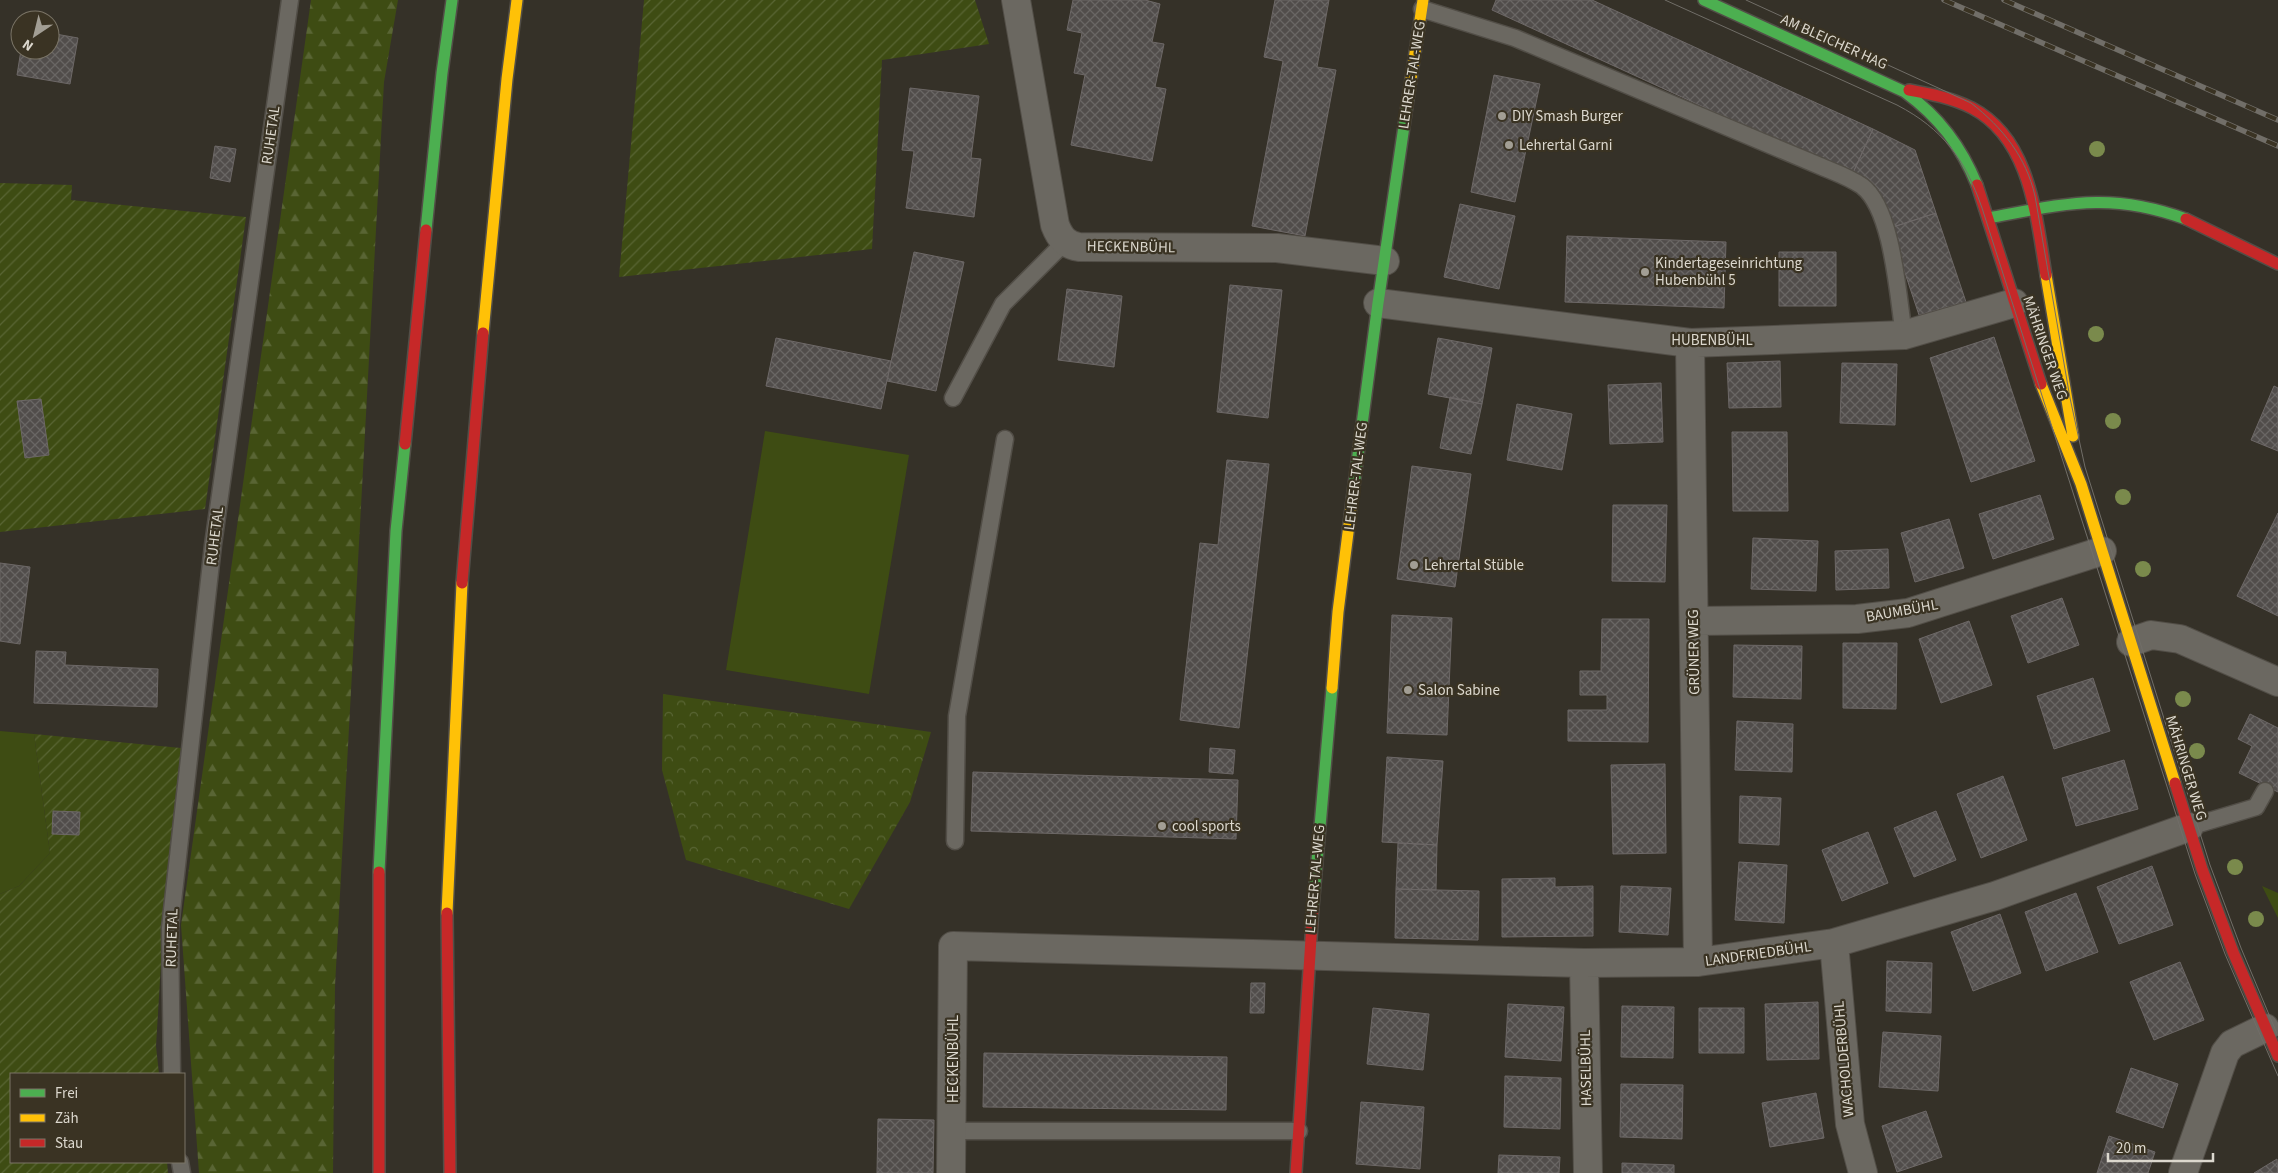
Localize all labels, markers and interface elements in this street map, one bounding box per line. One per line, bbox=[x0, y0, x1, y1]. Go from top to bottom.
street label: AM BLEICHER HAG bbox=[1777, 9, 1891, 75]
north arrow bbox=[10, 10, 60, 60]
street label: LEHRER-TAL-WEG bbox=[1393, 20, 1431, 130]
text: N bbox=[19, 34, 38, 56]
street label: RUHETAL bbox=[257, 104, 285, 166]
place label: DIY Smash Burger bbox=[1512, 106, 1624, 127]
marker: DIY Smash Burger bbox=[1496, 110, 1508, 122]
place label: Lehrertal Garni bbox=[1519, 135, 1612, 156]
marker: Lehrertal Garni bbox=[1503, 139, 1515, 151]
street label: HECKENBÜHL bbox=[1087, 236, 1175, 258]
place label: Kindertageseinrichtung Hubenbühl 5 bbox=[1655, 253, 1803, 291]
marker: Kindertageseinrichtung Hubenbühl 5 bbox=[1639, 266, 1651, 278]
street label: MÄHRINGER WEG bbox=[2017, 293, 2073, 403]
street label: HUBENBÜHL bbox=[1671, 330, 1753, 351]
street label: LEHRER-TAL-WEG bbox=[1339, 421, 1373, 531]
street label: RUHETAL bbox=[201, 506, 229, 566]
place label: Lehrertal Stüble bbox=[1424, 555, 1524, 576]
marker: Lehrertal Stüble bbox=[1408, 559, 1420, 571]
street label: BAUMBÜHL bbox=[1864, 594, 1940, 628]
street label: GRÜNER WEG bbox=[1683, 609, 1705, 695]
place label: Salon Sabine bbox=[1418, 680, 1500, 701]
marker: Salon Sabine bbox=[1402, 684, 1414, 696]
street label: MÄHRINGER WEG bbox=[2160, 713, 2212, 823]
place label: cool sports bbox=[1172, 816, 1241, 837]
marker: cool sports bbox=[1156, 820, 1168, 832]
street label: LEHRER-TAL-WEG bbox=[1300, 824, 1330, 934]
street label: RUHETAL bbox=[160, 908, 184, 968]
street label: LANDFRIEDBÜHL bbox=[1704, 936, 1812, 972]
street label: WACHOLDERBÜHL bbox=[1828, 1000, 1860, 1118]
street label: HECKENBÜHL bbox=[943, 1015, 964, 1103]
street label: HASELBÜHL bbox=[1575, 1029, 1597, 1107]
legend bbox=[10, 1073, 185, 1163]
text: Frei bbox=[55, 1083, 78, 1104]
text: Zäh bbox=[55, 1108, 79, 1129]
scale bar bbox=[2108, 1130, 2213, 1162]
text: Stau bbox=[55, 1133, 83, 1154]
text: 20 m bbox=[2116, 1138, 2146, 1159]

